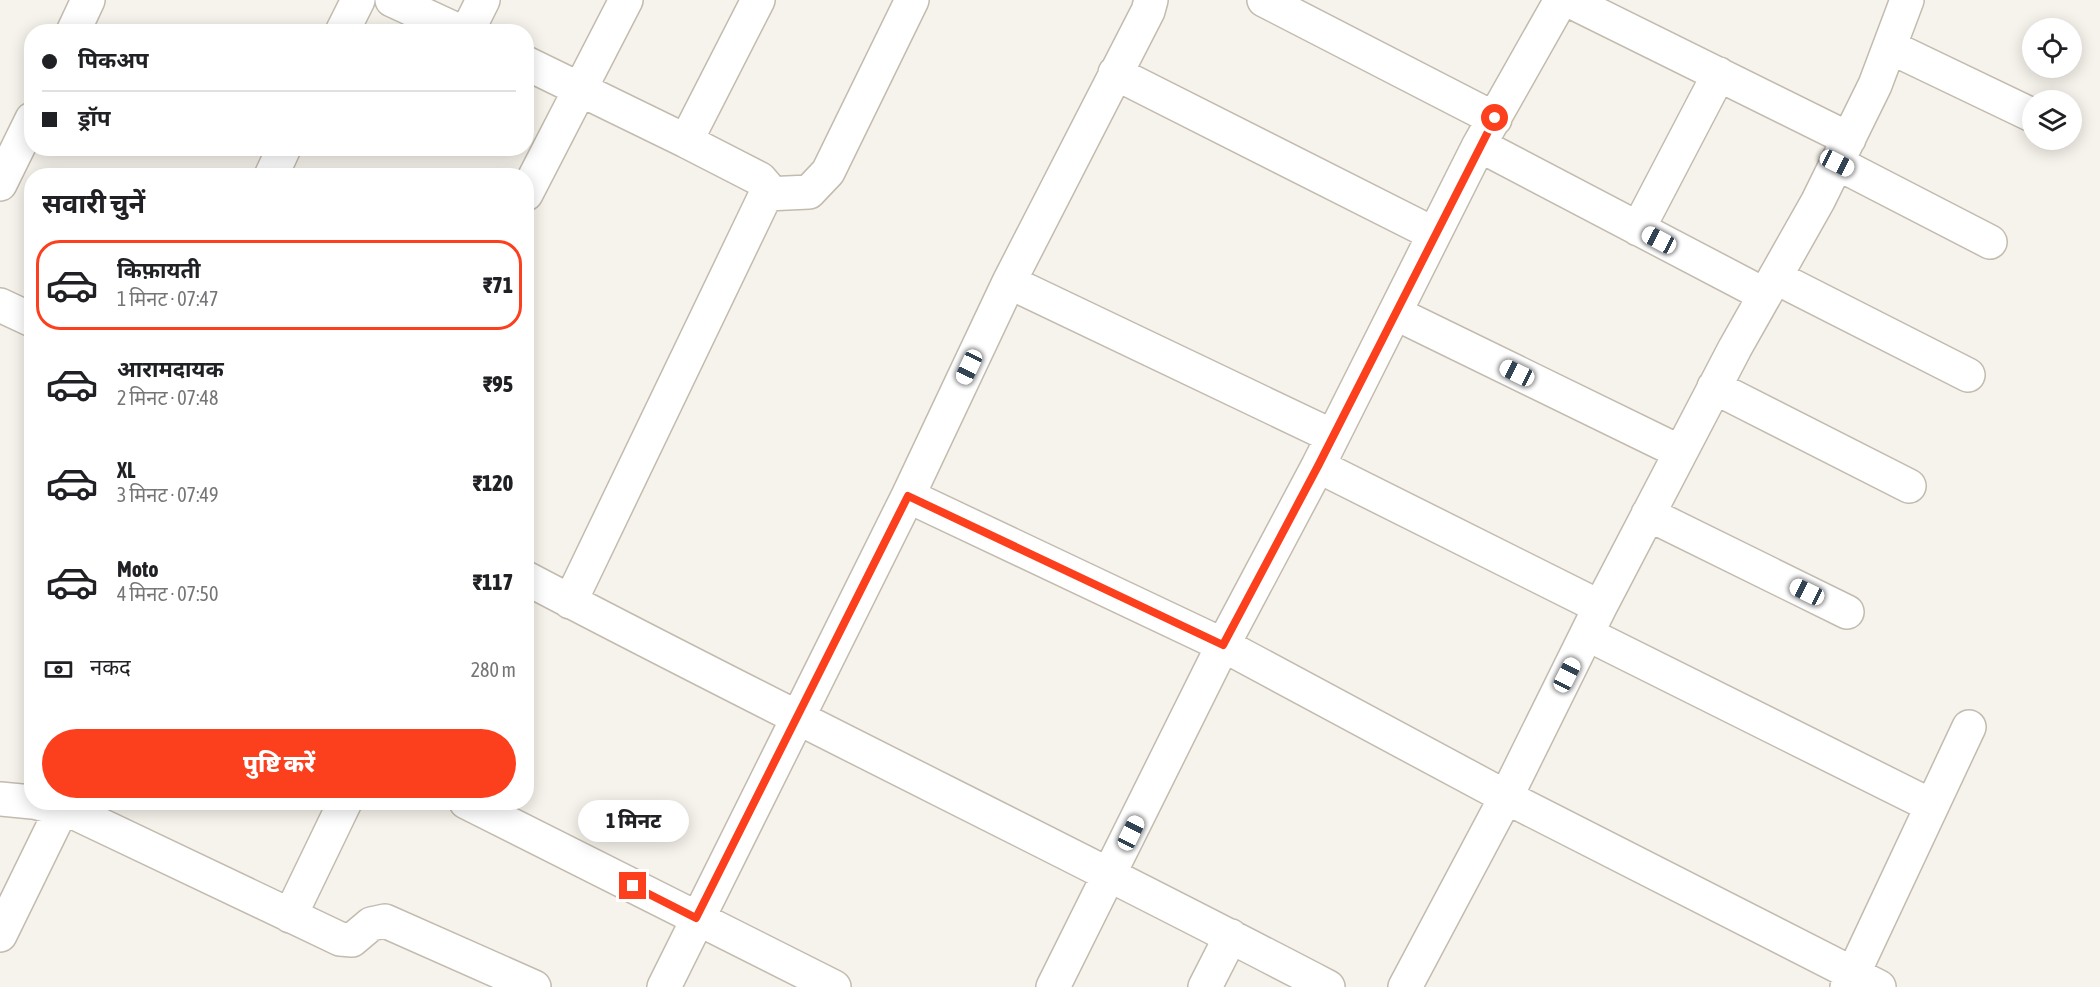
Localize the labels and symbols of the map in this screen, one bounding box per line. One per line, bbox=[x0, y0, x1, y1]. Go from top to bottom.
route start bbox=[1481, 104, 1508, 131]
car bbox=[1817, 147, 1857, 179]
car bbox=[1639, 224, 1679, 256]
car bbox=[953, 347, 985, 387]
car bbox=[1497, 357, 1537, 389]
car bbox=[1787, 576, 1827, 608]
car bbox=[1551, 655, 1583, 695]
callout: 1 मिनट bbox=[578, 799, 688, 841]
car bbox=[1115, 813, 1147, 853]
route end bbox=[619, 872, 646, 899]

